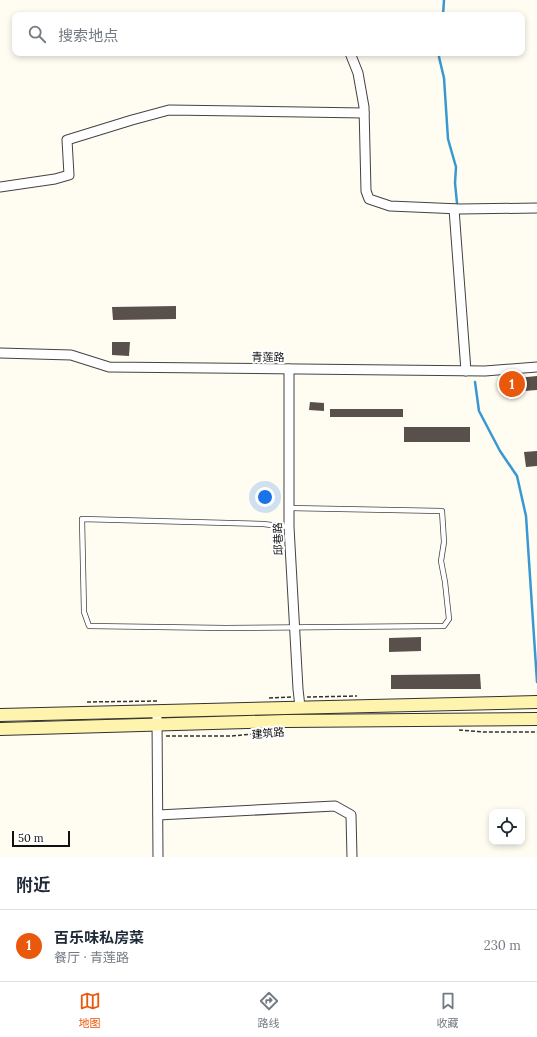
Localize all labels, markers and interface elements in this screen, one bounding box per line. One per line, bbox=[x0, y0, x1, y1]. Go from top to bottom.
search box bbox=[12, 12, 525, 56]
icon: search bbox=[26, 23, 48, 45]
text: 搜索地点 bbox=[58, 26, 118, 45]
street label: 青莲路 bbox=[251, 350, 285, 364]
pin: 1 bbox=[499, 369, 525, 399]
your location bbox=[255, 487, 275, 507]
street label: 邱巷路 bbox=[270, 522, 286, 556]
street label: 建筑路 bbox=[251, 725, 285, 741]
map controls bbox=[489, 809, 525, 845]
button: locate bbox=[489, 809, 525, 845]
scale bar bbox=[12, 829, 70, 848]
text: 50 m bbox=[18, 831, 44, 845]
text: 附近 bbox=[16, 874, 50, 896]
text: 百乐味私房菜 bbox=[54, 928, 144, 947]
text: 1 bbox=[26, 937, 32, 954]
text: 230 m bbox=[484, 937, 521, 954]
text: 餐厅 · 青莲路 bbox=[54, 949, 129, 966]
tab: 地图 bbox=[79, 990, 101, 1030]
tab: 路线 bbox=[258, 990, 280, 1030]
tab: 收藏 bbox=[437, 990, 459, 1030]

